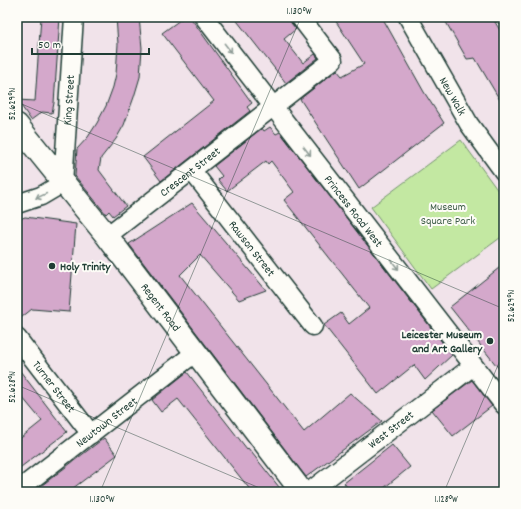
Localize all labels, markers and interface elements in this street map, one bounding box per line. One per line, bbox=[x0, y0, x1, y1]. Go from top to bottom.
text: 1.130°W bbox=[287, 5, 312, 19]
scale bar bbox=[32, 30, 149, 56]
text: 50 m bbox=[38, 37, 61, 54]
one-way arrow bbox=[223, 42, 232, 53]
street label: King Street bbox=[60, 74, 80, 126]
street label: New Walk bbox=[434, 74, 470, 119]
text: 52.629°N bbox=[6, 88, 20, 120]
street label: Crescent Street bbox=[157, 143, 225, 202]
one-way arrow bbox=[303, 145, 311, 156]
street label: Princess Road West bbox=[319, 172, 387, 252]
one-way arrow bbox=[35, 192, 47, 200]
park label: Museum Square Park bbox=[421, 199, 475, 230]
street label: Rawson Street bbox=[224, 217, 279, 281]
place label: Holy Trinity bbox=[60, 259, 112, 276]
one-way arrow bbox=[391, 259, 399, 270]
marker: Holy Trinity bbox=[47, 261, 57, 271]
street label: Regent Road bbox=[136, 280, 184, 336]
text: 52.629°N bbox=[505, 290, 519, 322]
place label: Leicester Museum and Art Gallery bbox=[402, 327, 483, 358]
marker: Leicester Museum and Art Gallery bbox=[485, 336, 495, 346]
street label: Turner Street bbox=[27, 358, 79, 417]
text: 52.628°N bbox=[6, 371, 20, 403]
street label: Newtown Street bbox=[73, 393, 142, 452]
street label: West Street bbox=[365, 407, 418, 454]
text: 1.130°W bbox=[90, 493, 115, 507]
text: 1.128°W bbox=[434, 493, 458, 507]

